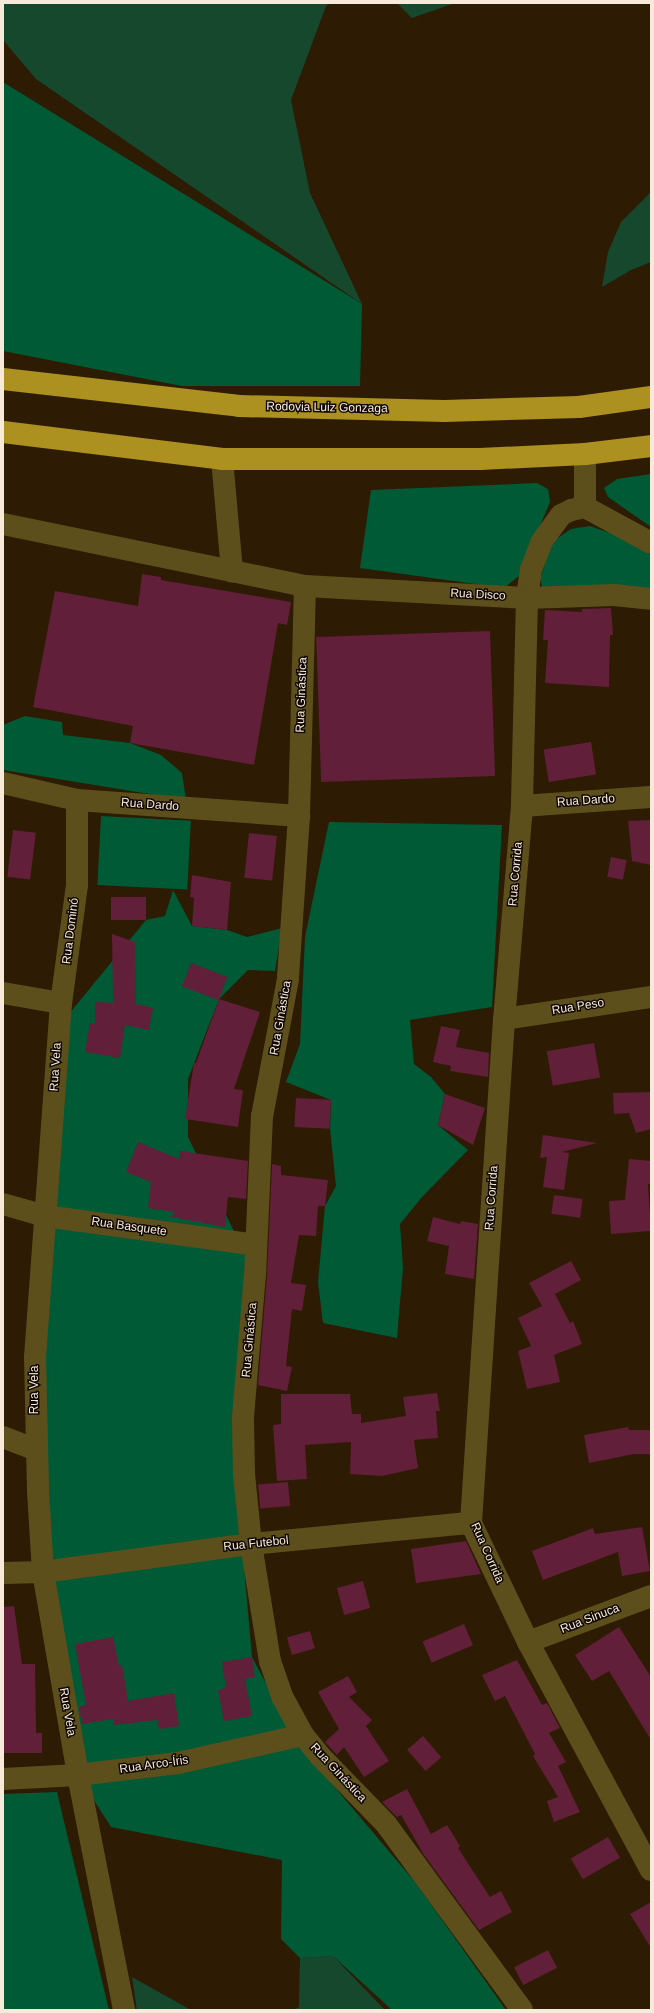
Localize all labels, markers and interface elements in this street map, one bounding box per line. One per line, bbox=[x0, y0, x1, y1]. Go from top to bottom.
street label: Rodovia Luiz Gonzaga bbox=[266, 400, 388, 416]
street label: Rua Disco bbox=[450, 586, 506, 604]
street label: Rua Ginástica bbox=[293, 657, 311, 733]
street label: Rua Dardo bbox=[557, 792, 615, 810]
street label: Rua Dardo bbox=[121, 796, 179, 814]
street label: Rua Corrida bbox=[506, 841, 526, 907]
street label: Rua Dominó bbox=[60, 897, 82, 965]
street label: Rua Ginástica bbox=[267, 980, 295, 1056]
street label: Rua Peso bbox=[551, 996, 605, 1018]
street label: Rua Vela bbox=[47, 1042, 65, 1092]
street label: Rua Corrida bbox=[483, 1165, 501, 1231]
street label: Rua Basquete bbox=[90, 1215, 168, 1239]
street label: Rua Ginástica bbox=[240, 1302, 260, 1378]
street label: Rua Vela bbox=[28, 1366, 42, 1414]
street label: Rua Corrida bbox=[467, 1521, 507, 1585]
street label: Rua Futebol bbox=[223, 1533, 289, 1555]
street label: Rua Sinuca bbox=[558, 1601, 622, 1637]
street label: Rua Vela bbox=[56, 1687, 78, 1737]
street label: Rua Ginástica bbox=[307, 1741, 369, 1805]
street label: Rua Arco-Íris bbox=[118, 1753, 190, 1777]

